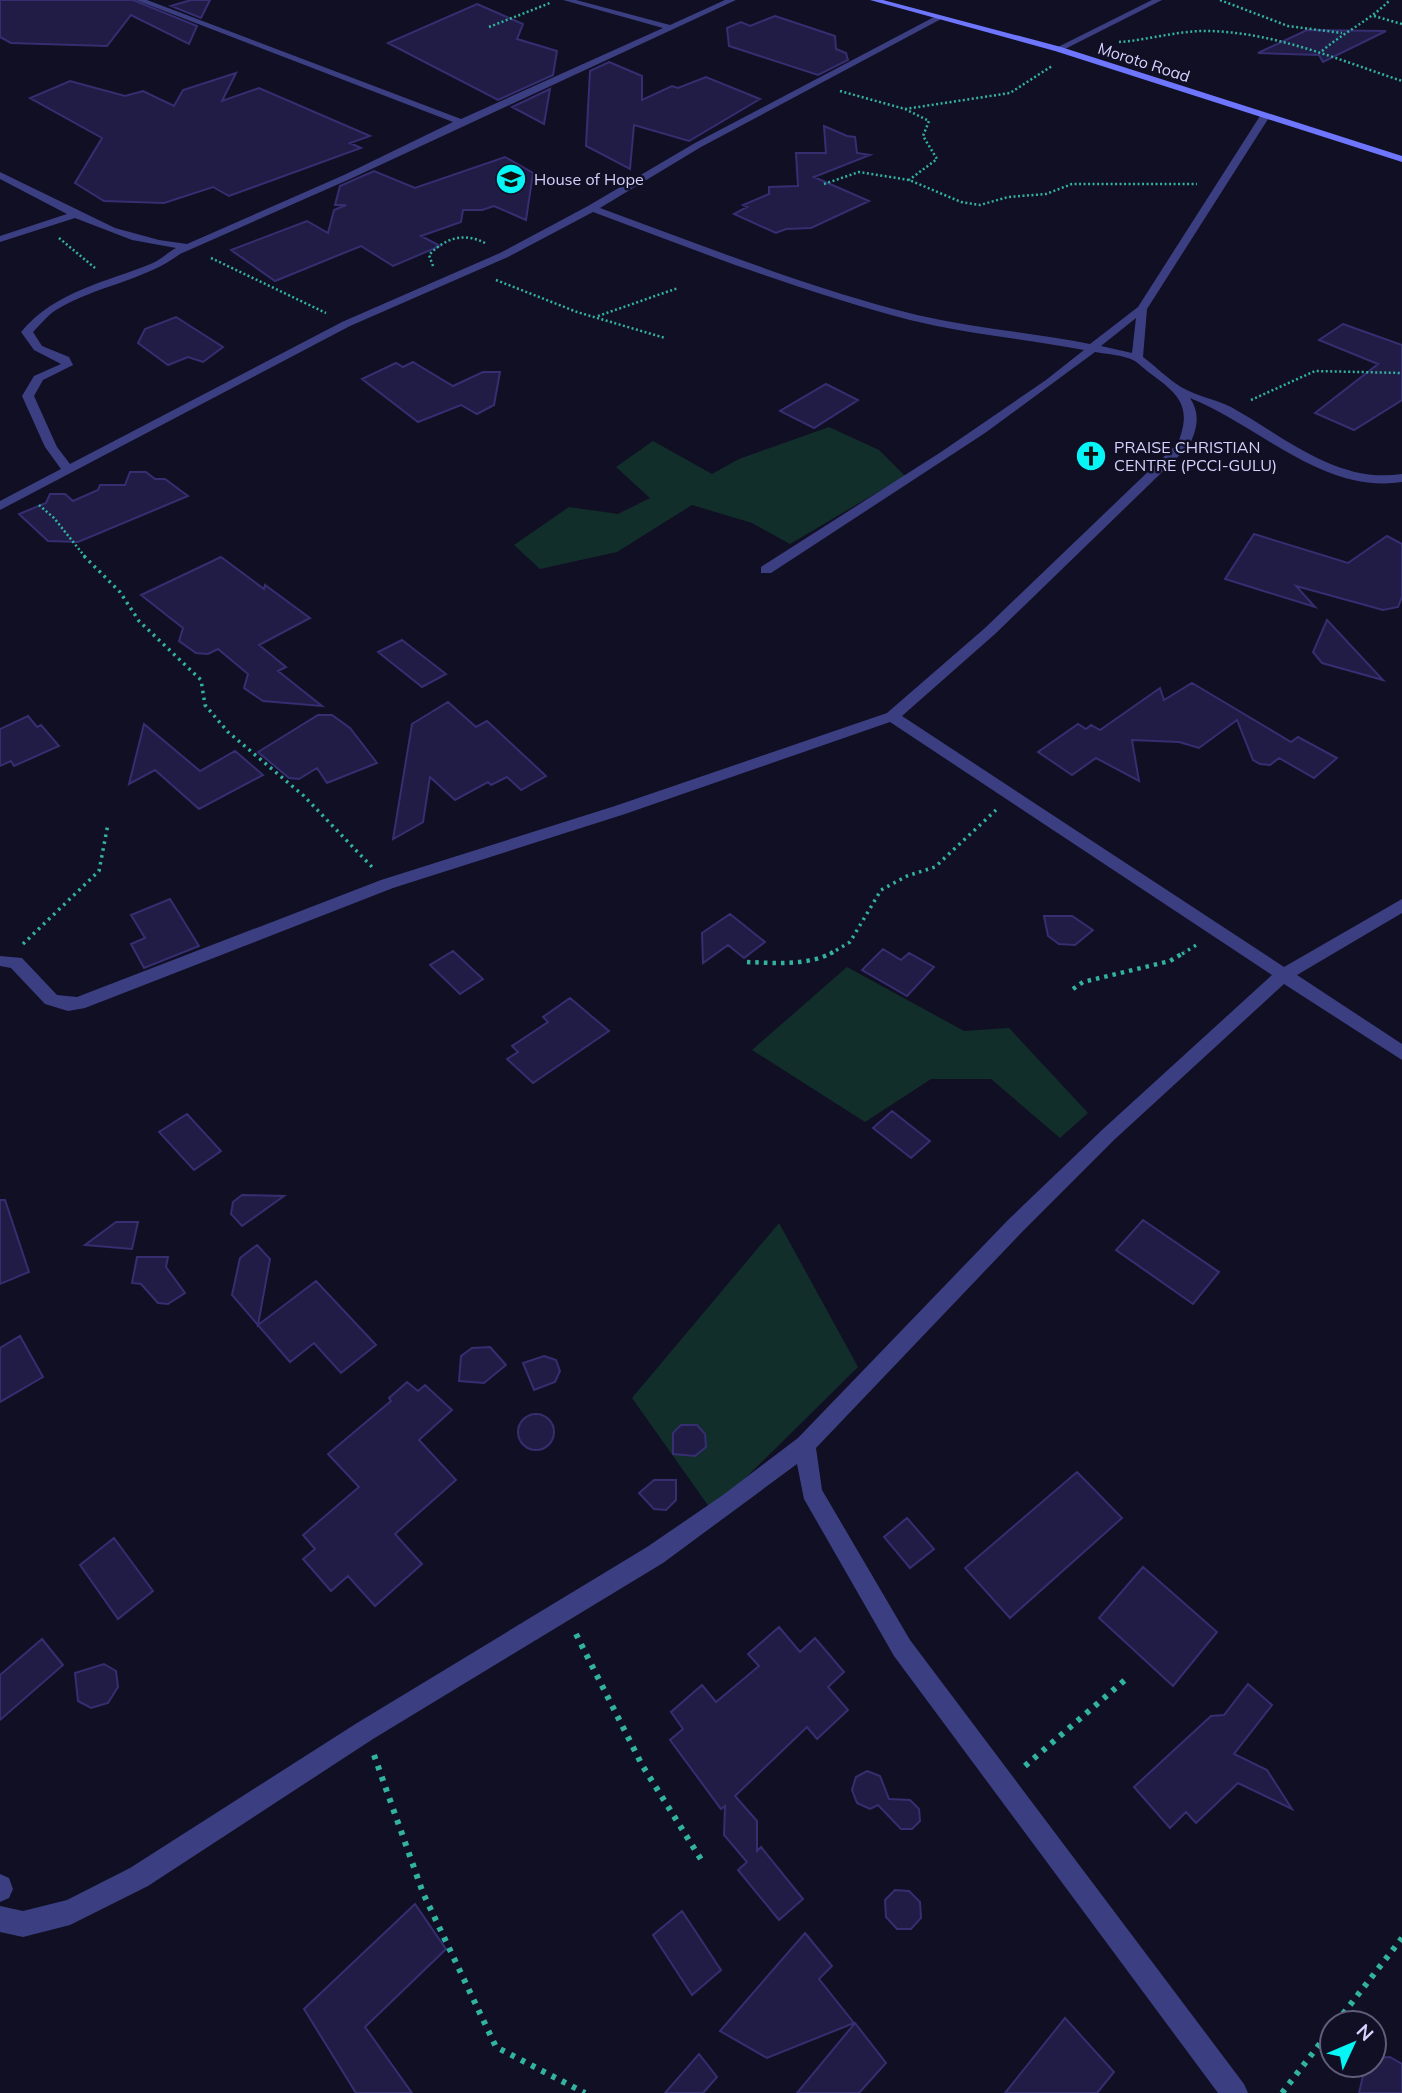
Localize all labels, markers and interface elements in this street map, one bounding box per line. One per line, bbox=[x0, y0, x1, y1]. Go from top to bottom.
street label: Moroto Road bbox=[1095, 38, 1193, 86]
school or university icon: House of Hope bbox=[494, 162, 528, 196]
place label: House of Hope bbox=[534, 169, 644, 189]
place label: PRAISE CHRISTIAN CENTRE (PCCI-GULU) bbox=[1114, 437, 1277, 475]
church icon: PRAISE CHRISTIAN CENTRE (PCCI-GULU) bbox=[1074, 439, 1108, 473]
north arrow bbox=[1318, 2009, 1388, 2079]
text: N bbox=[1352, 2019, 1379, 2046]

